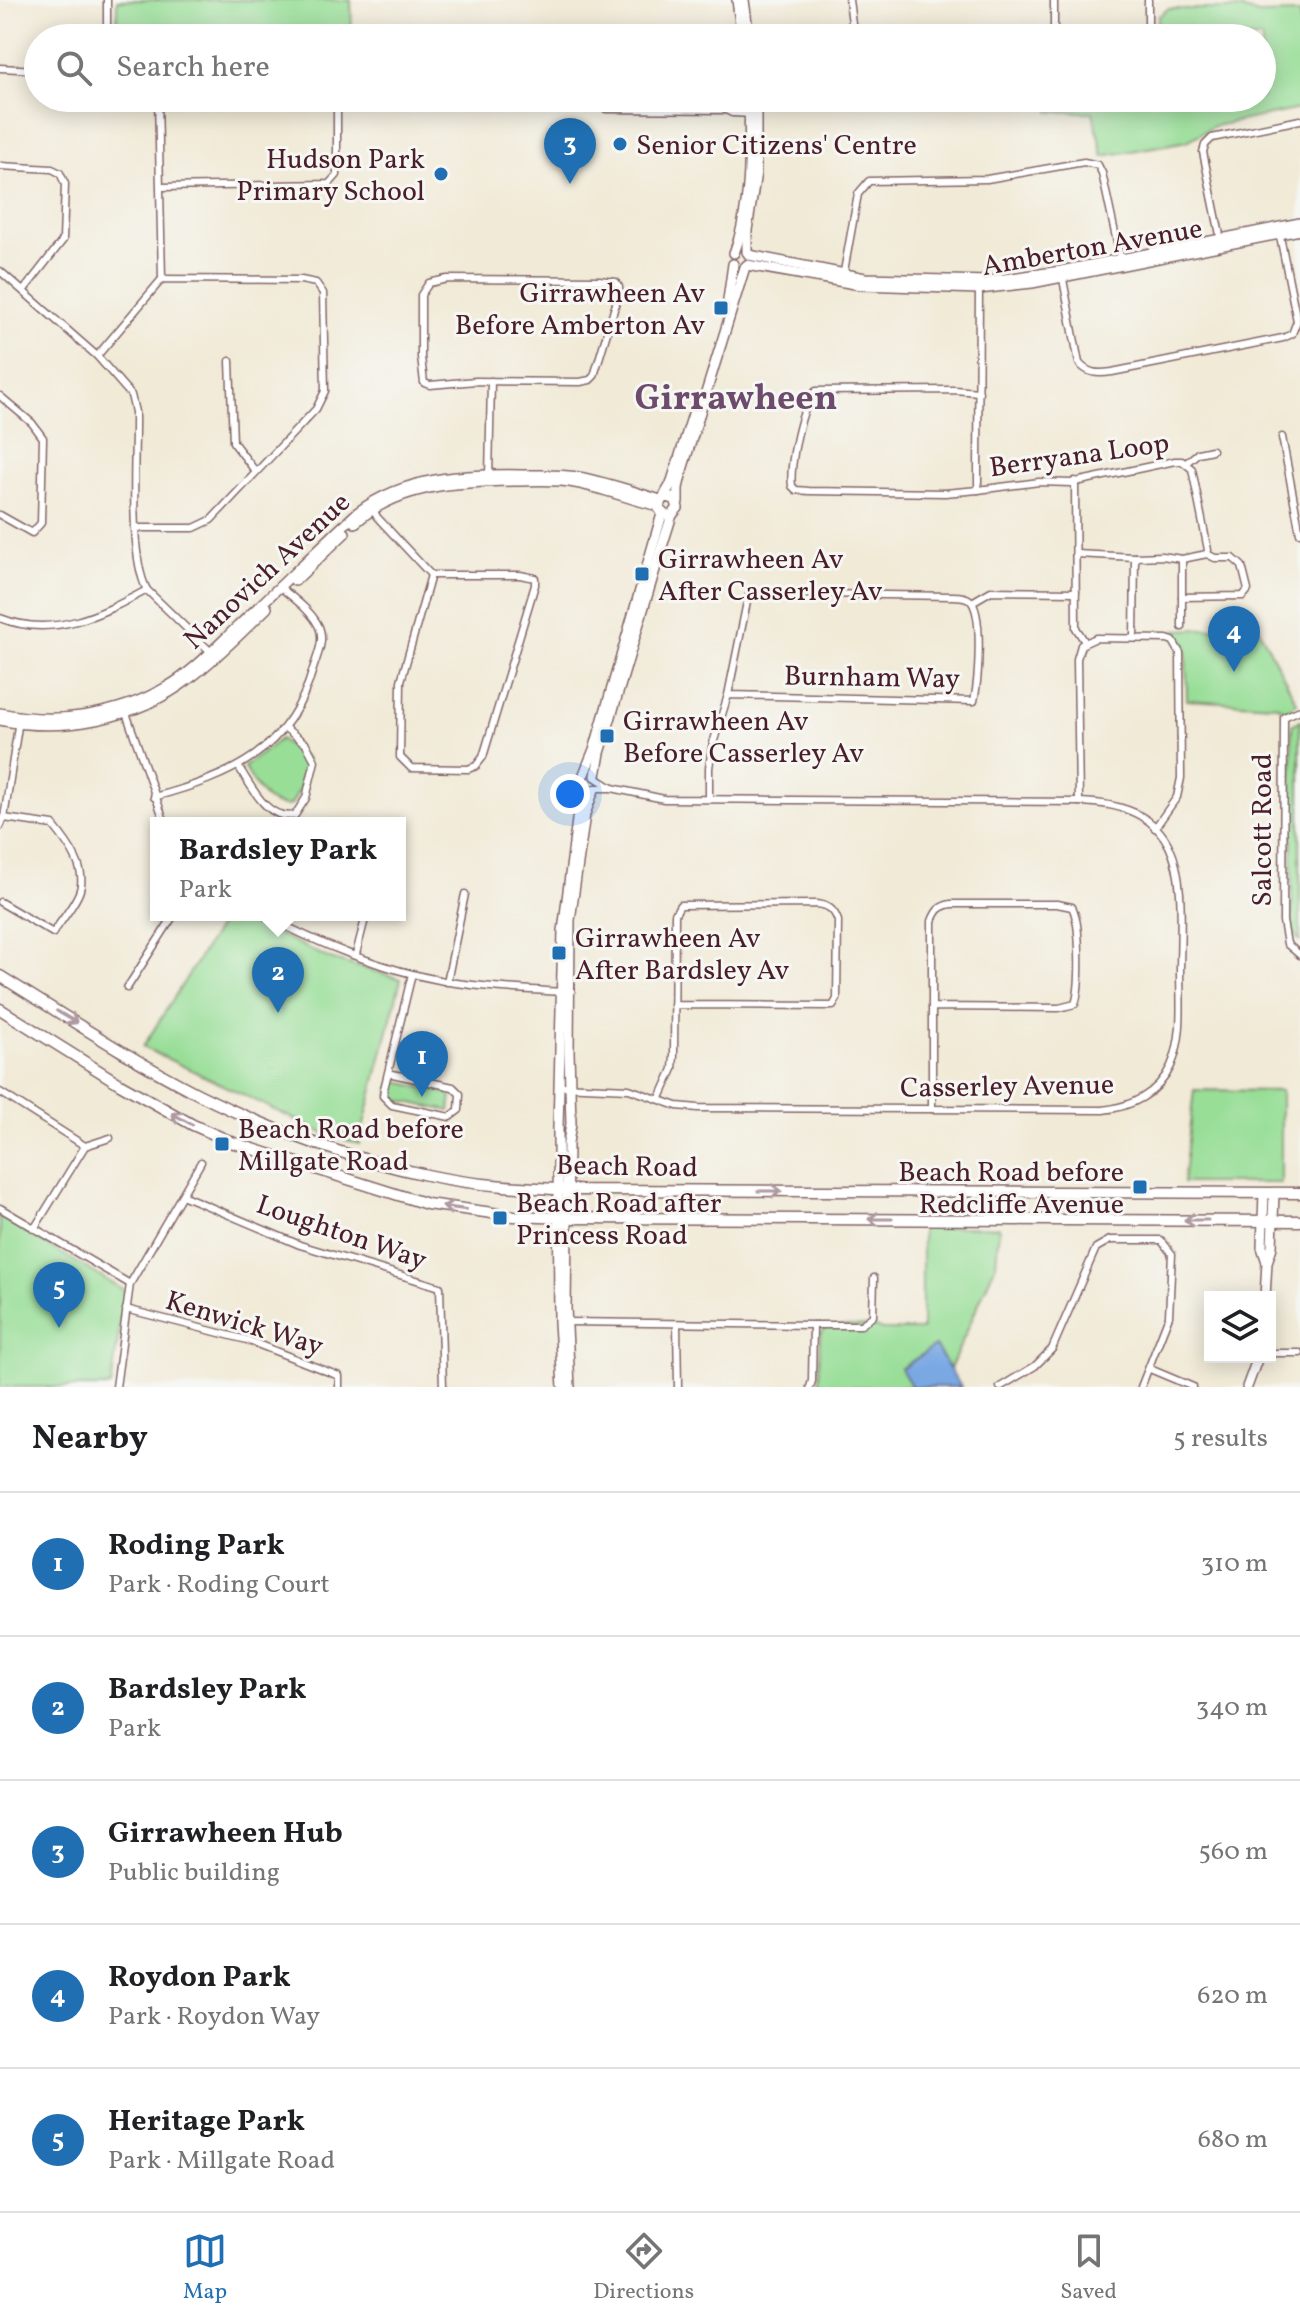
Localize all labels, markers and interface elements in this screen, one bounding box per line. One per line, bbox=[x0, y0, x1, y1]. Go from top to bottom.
search box bbox=[24, 24, 1276, 112]
icon: search bbox=[52, 46, 96, 90]
text: Search here bbox=[116, 47, 270, 89]
pin: 3 bbox=[544, 118, 596, 184]
place label: Senior Citizens' Centre bbox=[636, 127, 917, 166]
marker: Senior Citizens' Centre bbox=[611, 135, 629, 153]
place label: Hudson Park Primary School bbox=[236, 141, 425, 212]
marker: Hudson Park Primary School bbox=[432, 165, 450, 183]
street label: Amberton Avenue bbox=[979, 210, 1206, 287]
place label: Girrawheen Av Before Amberton Av bbox=[455, 275, 705, 346]
marker: Girrawheen Av Before Amberton Av bbox=[712, 299, 730, 317]
district label: Girrawheen bbox=[635, 375, 837, 425]
street label: Berryana Loop bbox=[987, 425, 1172, 488]
street label: Nanovich Avenue bbox=[176, 484, 360, 659]
place label: Girrawheen Av After Casserley Av bbox=[658, 541, 883, 612]
marker: Girrawheen Av After Casserley Av bbox=[633, 565, 651, 583]
pin: 4 bbox=[1208, 606, 1260, 672]
street label: Burnham Way bbox=[784, 657, 960, 700]
place label: Girrawheen Av Before Casserley Av bbox=[623, 703, 864, 774]
marker: Girrawheen Av Before Casserley Av bbox=[598, 727, 616, 745]
street label: Salcott Road bbox=[1244, 753, 1283, 907]
your location bbox=[550, 774, 590, 814]
popup bbox=[150, 817, 406, 921]
text: Bardsley Park bbox=[179, 830, 377, 872]
text: Park bbox=[179, 872, 232, 908]
place label: Girrawheen Av After Bardsley Av bbox=[575, 920, 790, 991]
marker: Girrawheen Av After Bardsley Av bbox=[550, 944, 568, 962]
pin: 2 bbox=[252, 947, 304, 1013]
one-way arrow bbox=[55, 1008, 77, 1025]
pin: 1 bbox=[396, 1031, 448, 1097]
street label: Casserley Avenue bbox=[900, 1066, 1114, 1109]
one-way arrow bbox=[170, 1110, 194, 1126]
place label: Beach Road before Millgate Road bbox=[238, 1111, 464, 1182]
marker: Beach Road before Millgate Road bbox=[213, 1135, 231, 1153]
street label: Beach Road bbox=[556, 1147, 698, 1188]
place label: Beach Road before Redcliffe Avenue bbox=[898, 1154, 1124, 1225]
marker: Beach Road before Redcliffe Avenue bbox=[1131, 1178, 1149, 1196]
one-way arrow bbox=[756, 1183, 783, 1199]
place label: Beach Road after Princess Road bbox=[516, 1185, 722, 1256]
street label: Loughton Way bbox=[251, 1186, 432, 1281]
one-way arrow bbox=[442, 1200, 467, 1215]
marker: Beach Road after Princess Road bbox=[491, 1209, 509, 1227]
one-way arrow bbox=[867, 1211, 894, 1227]
one-way arrow bbox=[1183, 1212, 1210, 1228]
pin: 5 bbox=[33, 1262, 85, 1328]
street label: Kenwick Way bbox=[161, 1282, 328, 1367]
map controls bbox=[1204, 1291, 1276, 1363]
button: layers bbox=[1204, 1291, 1276, 1363]
text: Nearby bbox=[32, 1416, 148, 1463]
text: 5 results bbox=[1173, 1421, 1268, 1457]
text: Roding Park bbox=[108, 1525, 285, 1567]
text: 1 bbox=[53, 1546, 63, 1582]
text: 310 m bbox=[1201, 1546, 1268, 1582]
text: Park · Roding Court bbox=[108, 1567, 330, 1603]
text: Bardsley Park bbox=[108, 1669, 306, 1711]
text: 2 bbox=[51, 1690, 65, 1726]
text: 340 m bbox=[1196, 1690, 1268, 1726]
text: Park bbox=[108, 1711, 161, 1747]
text: Girrawheen Hub bbox=[108, 1813, 343, 1855]
text: 3 bbox=[51, 1834, 65, 1870]
text: 560 m bbox=[1199, 1834, 1268, 1870]
text: Public building bbox=[108, 1855, 280, 1891]
text: Roydon Park bbox=[108, 1957, 291, 1999]
text: 4 bbox=[50, 1978, 66, 2014]
text: 620 m bbox=[1197, 1978, 1268, 2014]
text: Park · Roydon Way bbox=[108, 1999, 320, 2035]
text: Heritage Park bbox=[108, 2101, 305, 2143]
text: 5 bbox=[52, 2122, 64, 2158]
text: 680 m bbox=[1198, 2122, 1268, 2158]
text: Park · Millgate Road bbox=[108, 2143, 335, 2179]
tab: Map bbox=[183, 2229, 227, 2308]
tab: Directions bbox=[593, 2229, 694, 2308]
tab: Saved bbox=[1060, 2229, 1117, 2308]

